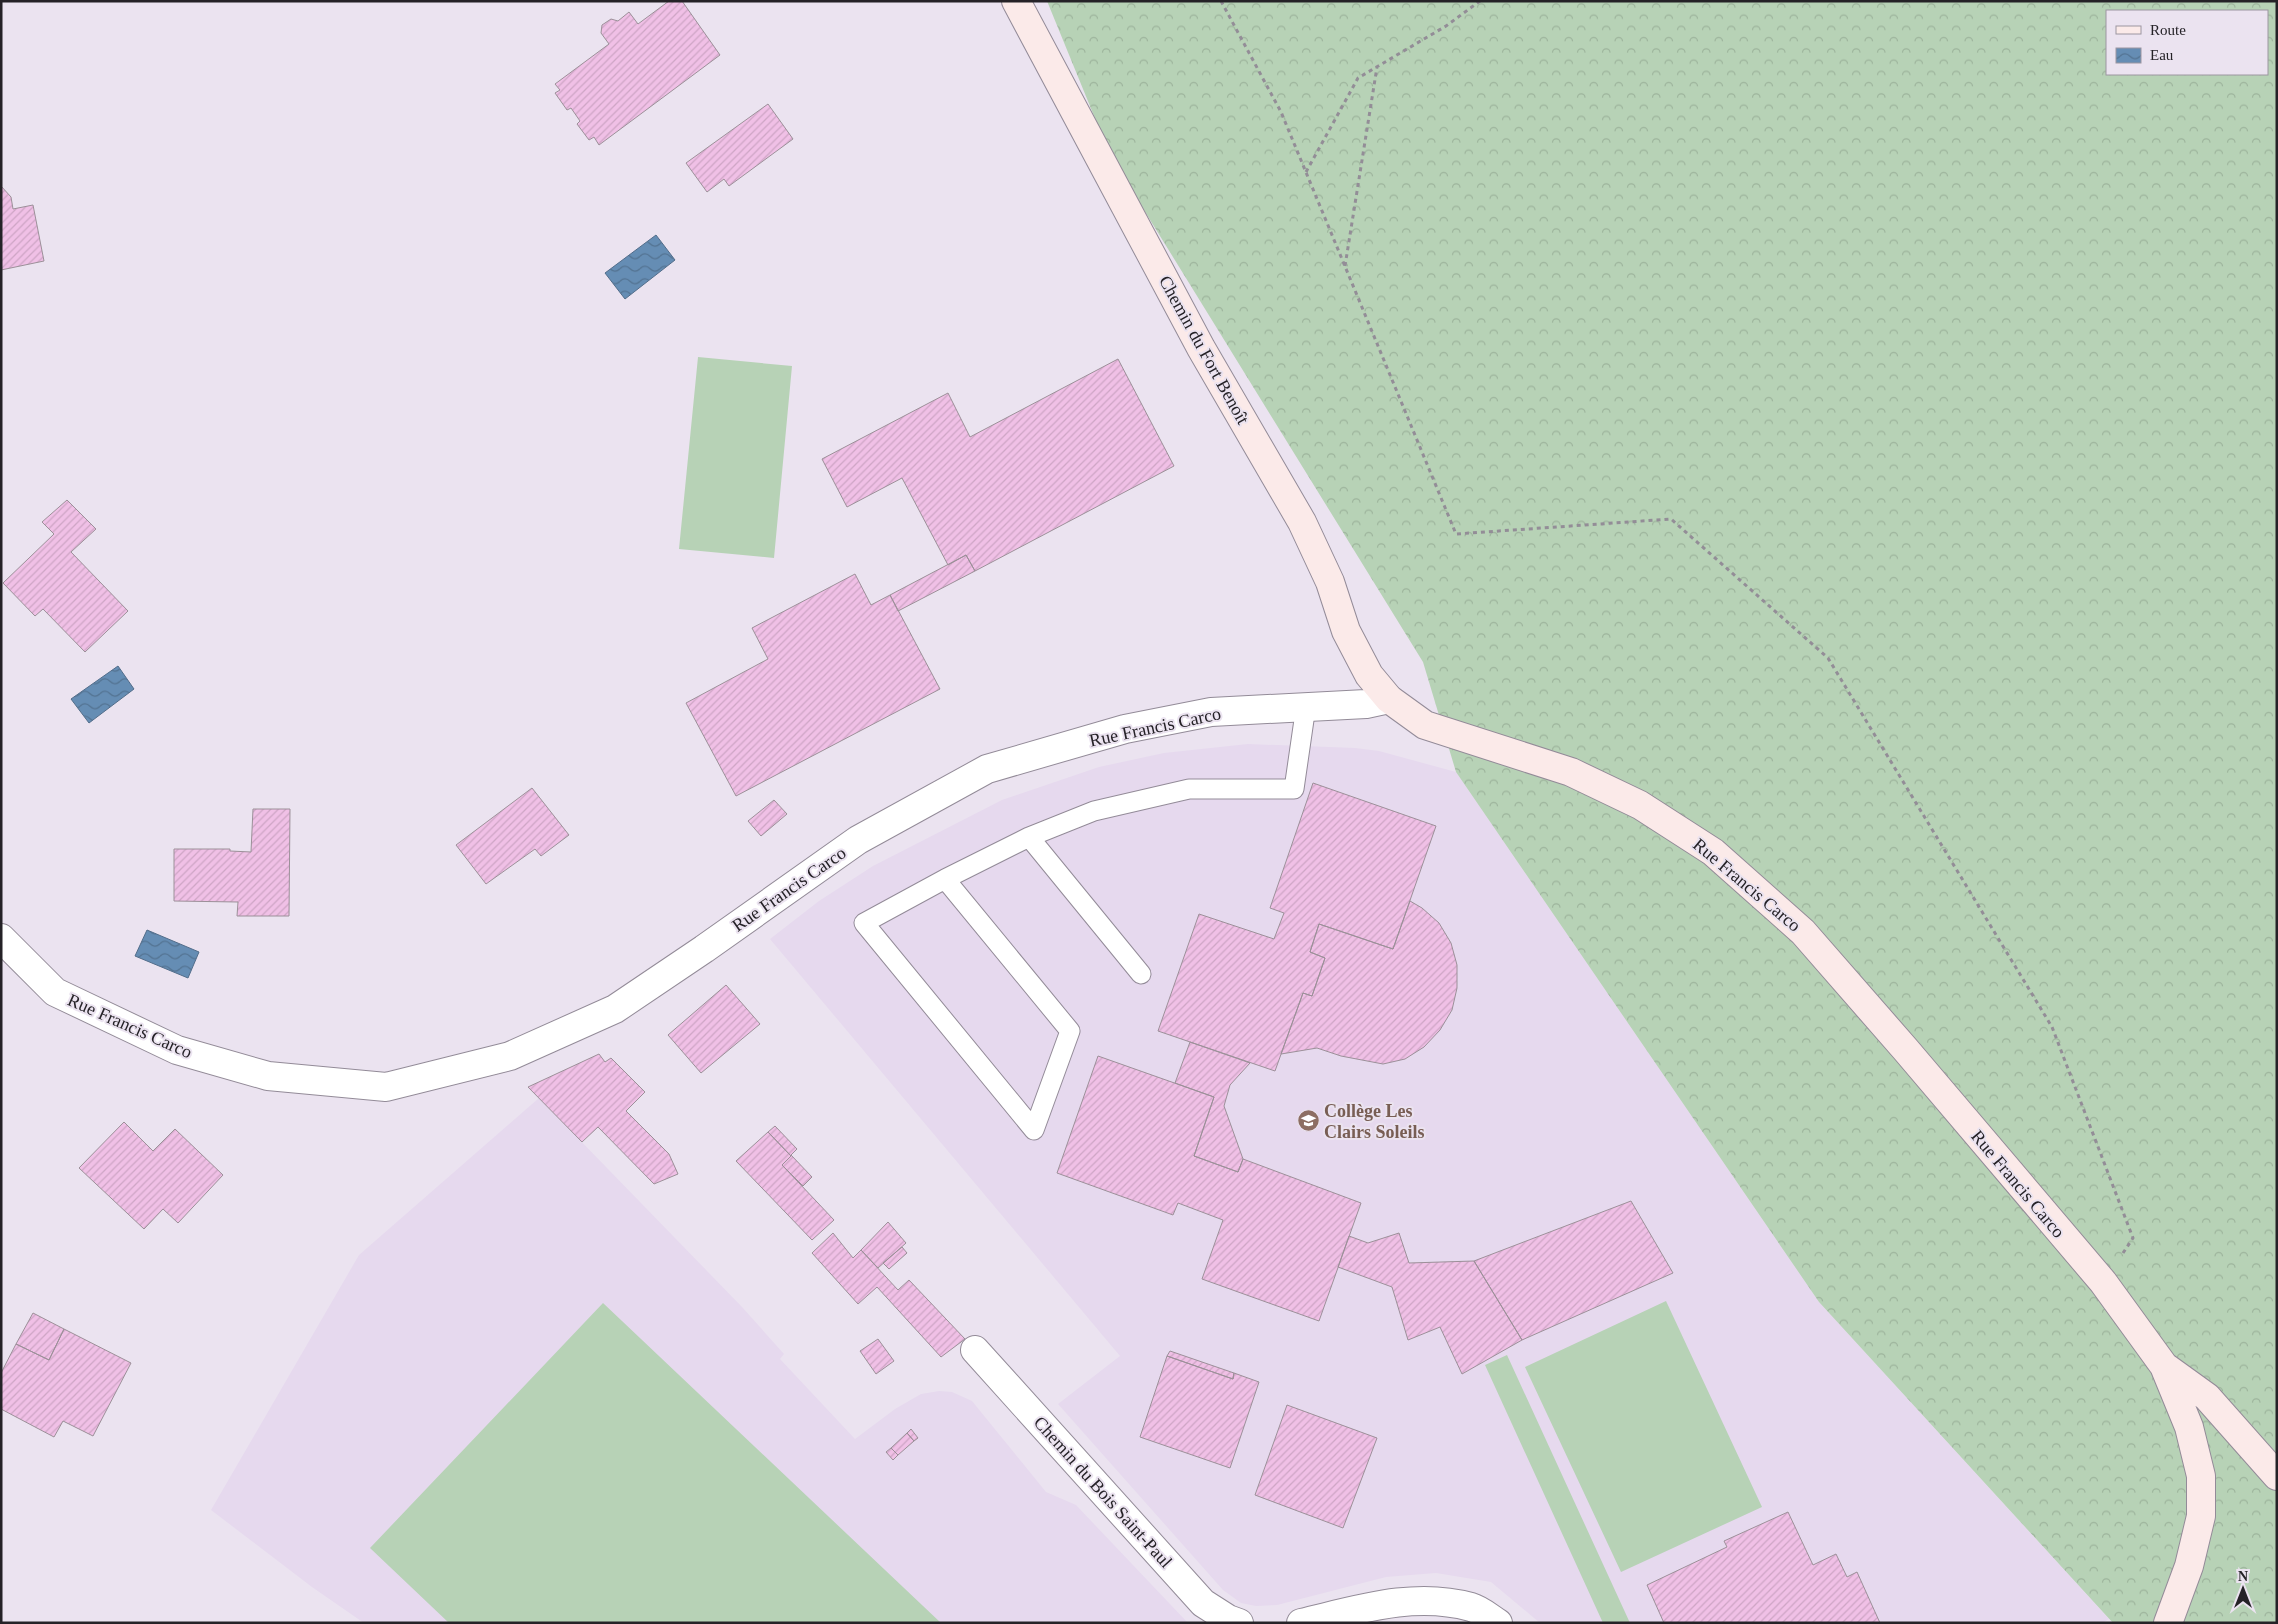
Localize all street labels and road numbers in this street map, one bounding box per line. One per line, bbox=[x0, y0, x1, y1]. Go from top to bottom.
street label: Chemin du Fort Benoît bbox=[1155, 272, 1253, 428]
street label: Rue Francis Carco bbox=[1087, 703, 1223, 751]
street label: Rue Francis Carco bbox=[1689, 834, 1805, 936]
street label: Rue Francis Carco bbox=[728, 842, 850, 936]
street label: Rue Francis Carco bbox=[65, 990, 195, 1062]
street label: Rue Francis Carco bbox=[1967, 1126, 2069, 1242]
street label: Chemin du Bois Saint-Paul bbox=[1030, 1412, 1176, 1572]

